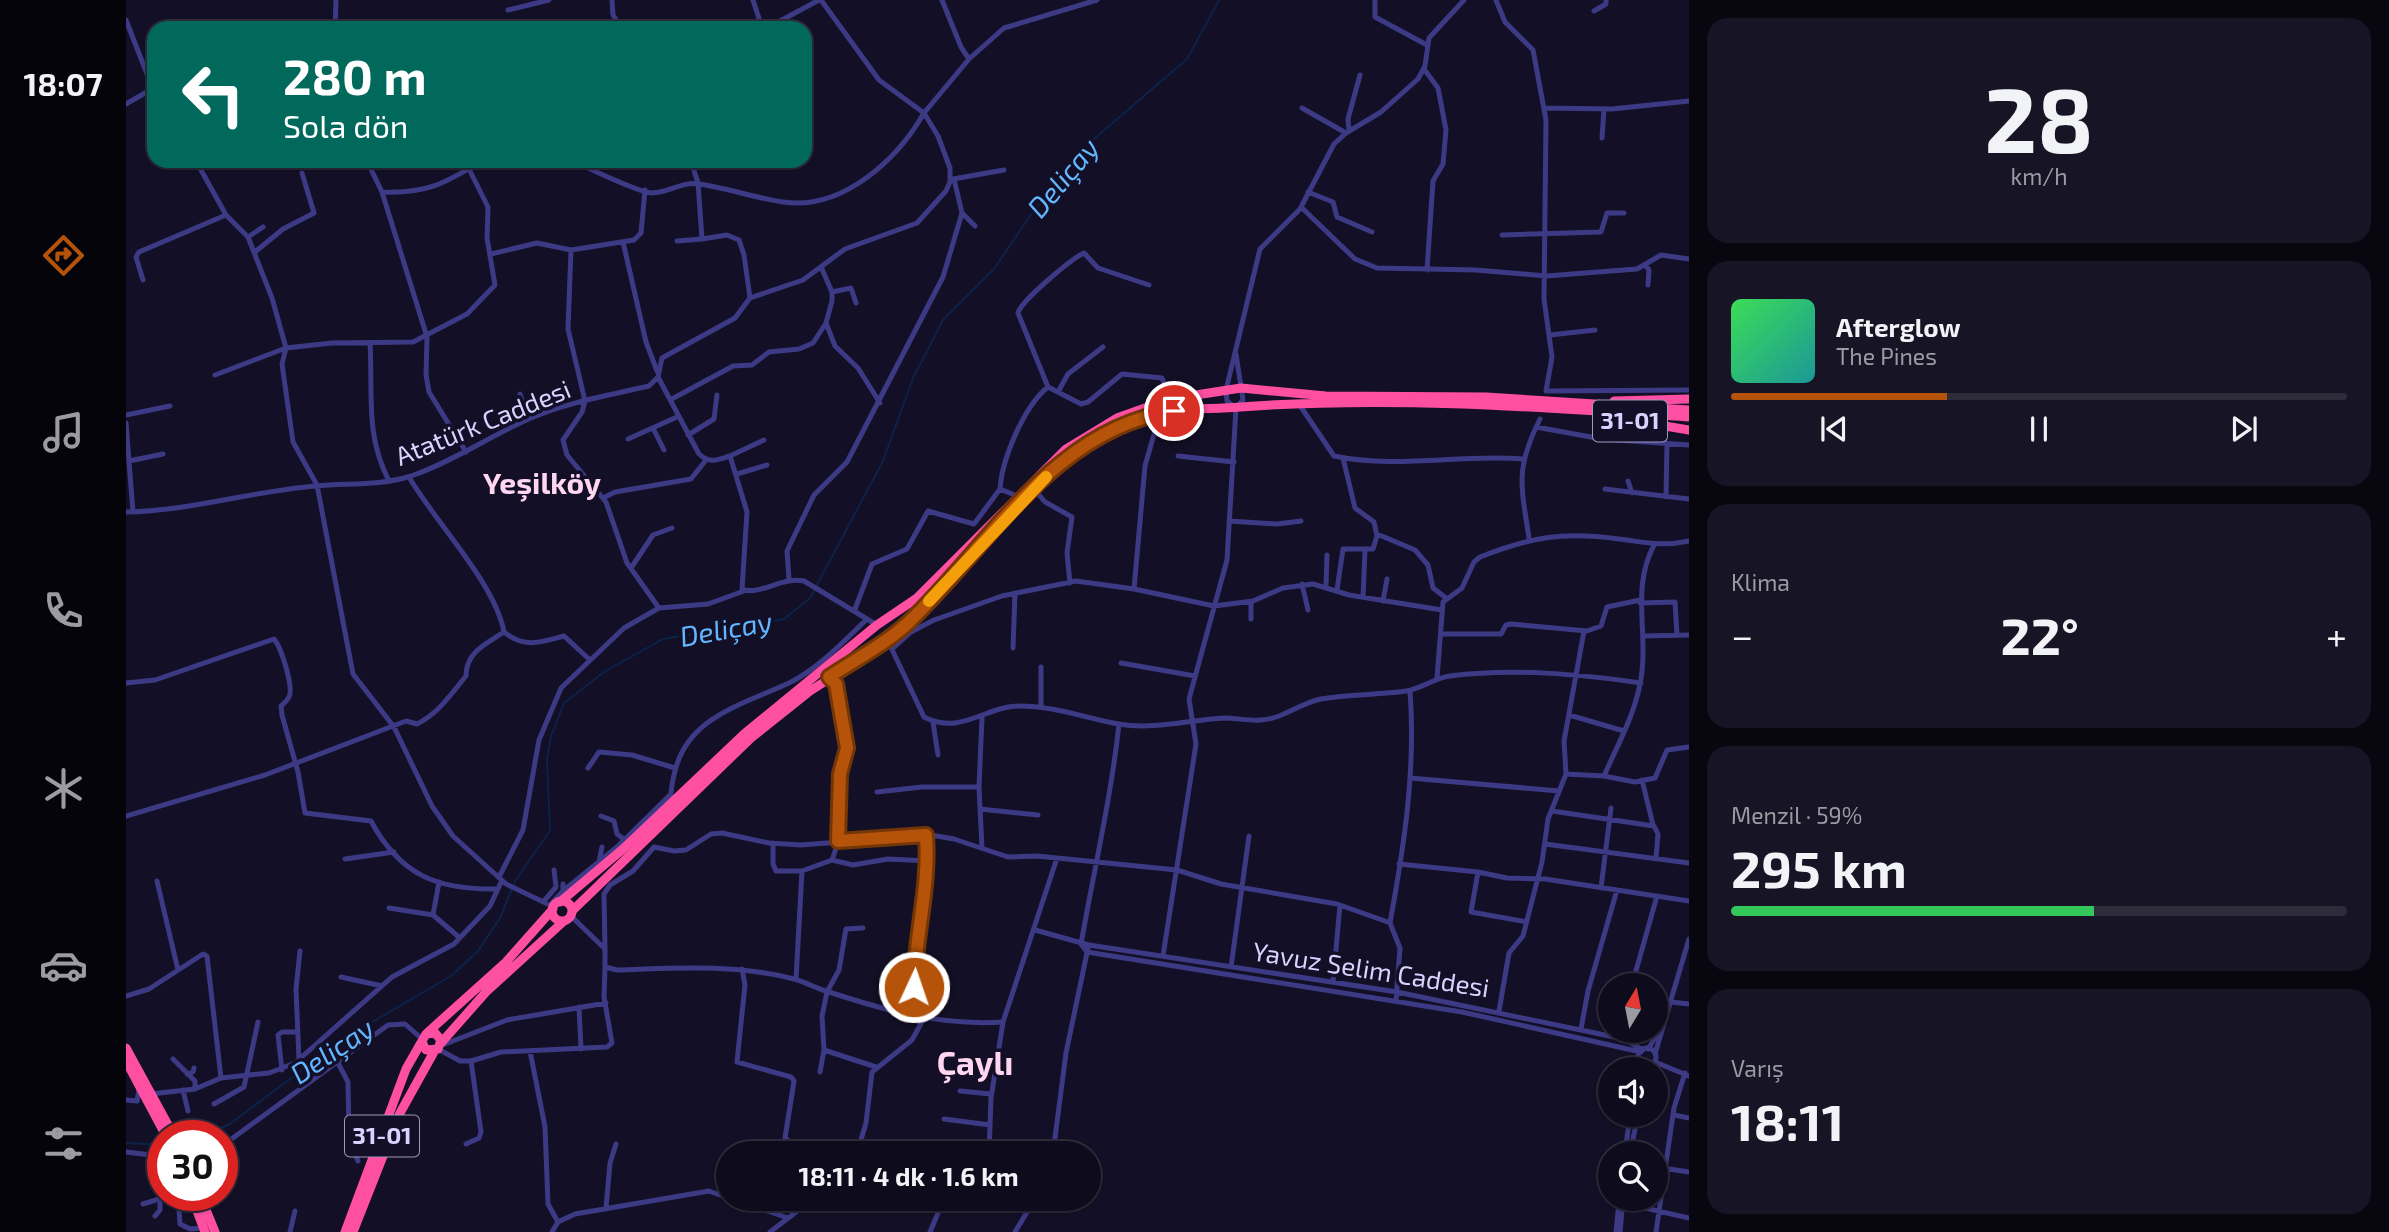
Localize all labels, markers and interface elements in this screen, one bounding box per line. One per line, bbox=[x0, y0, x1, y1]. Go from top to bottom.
text: 280 m bbox=[283, 46, 427, 105]
icon: left bbox=[168, 49, 259, 140]
text: 28 bbox=[1984, 62, 2094, 171]
text: 18:07 bbox=[23, 64, 103, 102]
text: Sola dön bbox=[283, 106, 408, 144]
water label: Deliçay bbox=[1019, 131, 1106, 225]
text: km/h bbox=[2010, 162, 2068, 190]
icon: directions bbox=[39, 231, 88, 280]
text: Afterglow bbox=[1836, 311, 1961, 342]
text: The Pines bbox=[1836, 342, 1937, 370]
street label: Atatürk Caddesi bbox=[390, 372, 575, 471]
pin bbox=[1144, 381, 1204, 441]
icon: arrive bbox=[1155, 392, 1193, 430]
road number: 31-01 bbox=[1593, 400, 1667, 442]
icon: music bbox=[39, 408, 88, 457]
icon: previous bbox=[1815, 410, 1853, 448]
icon: pause bbox=[2020, 410, 2058, 448]
icon: next bbox=[2225, 410, 2263, 448]
district label: Yeşilköy bbox=[483, 464, 601, 502]
text: Klima bbox=[1731, 568, 1790, 596]
icon: phone bbox=[39, 586, 88, 635]
water label: Deliçay bbox=[677, 603, 775, 654]
text: 22° bbox=[2000, 603, 2079, 665]
text: − bbox=[1731, 612, 1753, 658]
text: + bbox=[2326, 612, 2347, 658]
icon: climate bbox=[39, 764, 88, 813]
text: Menzil · 59% bbox=[1731, 801, 1862, 829]
text: 295 km bbox=[1731, 836, 1907, 898]
street label: Yavuz Selim Caddesi bbox=[1251, 935, 1492, 1003]
icon: car bbox=[39, 941, 88, 990]
position arrow bbox=[877, 950, 951, 1024]
north arrow bbox=[1598, 973, 1668, 1043]
map controls bbox=[1598, 973, 1668, 1211]
water label: Deliçay bbox=[283, 1010, 380, 1091]
district label: Çaylı bbox=[937, 1042, 1013, 1084]
text: Varış bbox=[1731, 1054, 1784, 1082]
button: sound bbox=[1598, 1057, 1668, 1127]
text: 18:11 bbox=[1731, 1089, 1844, 1151]
road number: 31-01 bbox=[345, 1116, 419, 1156]
icon: filters bbox=[39, 1119, 88, 1168]
speed limit sign: 30 bbox=[147, 1120, 238, 1211]
button: search bbox=[1598, 1141, 1668, 1211]
text: 18:11 · 4 dk · 1.6 km bbox=[798, 1160, 1019, 1191]

